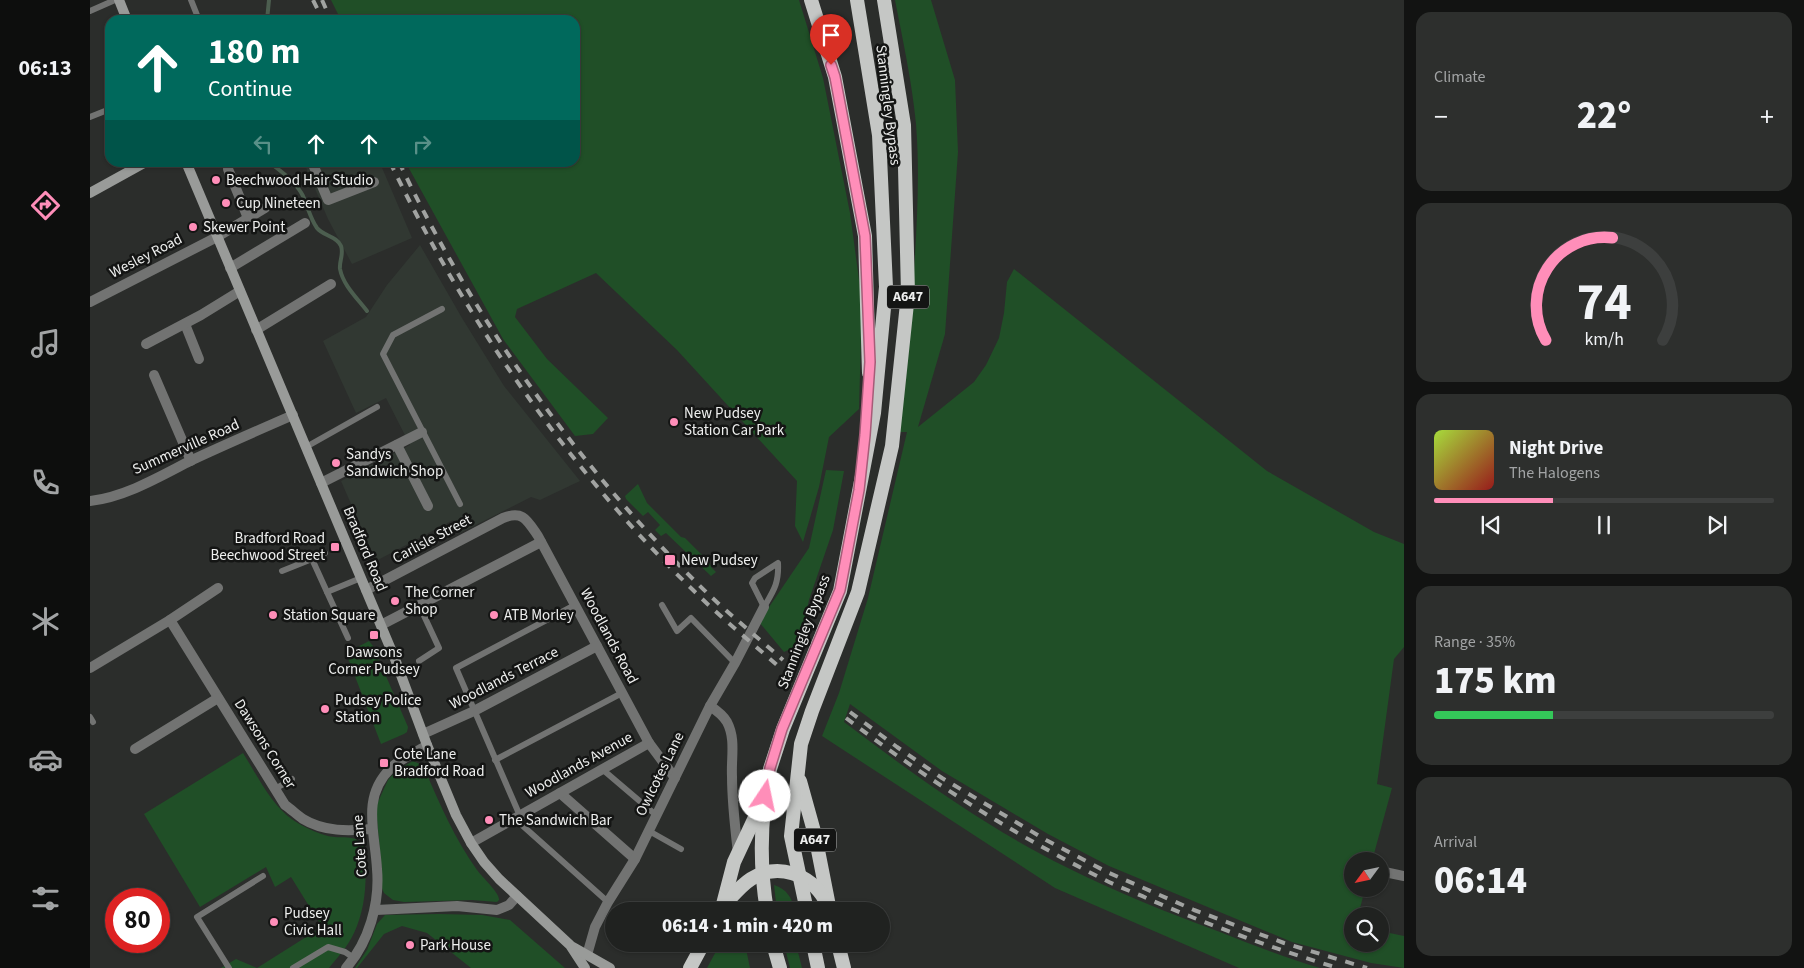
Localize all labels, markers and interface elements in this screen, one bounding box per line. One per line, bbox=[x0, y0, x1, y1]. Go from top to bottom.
pin bbox=[810, 14, 852, 65]
icon: arrive bbox=[817, 21, 845, 49]
text: 180 m bbox=[208, 27, 300, 77]
icon: ahead bbox=[125, 35, 190, 100]
street label: Stanningley Bypass bbox=[870, 44, 906, 166]
text: 06:13 bbox=[18, 52, 72, 84]
text: Climate bbox=[1434, 66, 1485, 88]
text: Continue bbox=[208, 73, 292, 105]
text: 22° bbox=[1577, 89, 1631, 143]
text: − bbox=[1434, 97, 1448, 137]
text: + bbox=[1760, 97, 1774, 137]
icon: left bbox=[249, 130, 277, 158]
icon: ahead bbox=[302, 130, 330, 158]
icon: ahead bbox=[355, 130, 383, 158]
icon: right bbox=[408, 130, 436, 158]
place label: Beechwood Hair Studio bbox=[226, 170, 373, 191]
marker: Beechwood Hair Studio bbox=[210, 174, 222, 186]
icon: directions bbox=[28, 188, 63, 223]
place label: Cup Nineteen bbox=[236, 193, 321, 214]
marker: Cup Nineteen bbox=[220, 197, 232, 209]
place label: Skewer Point bbox=[203, 217, 285, 238]
marker: Skewer Point bbox=[187, 221, 199, 233]
street label: Wesley Road bbox=[106, 229, 186, 283]
text: 74 bbox=[1577, 266, 1631, 340]
road number: A647 bbox=[887, 286, 929, 308]
icon: music bbox=[28, 326, 63, 361]
text: km/h bbox=[1584, 327, 1624, 352]
place label: New Pudsey Station Car Park bbox=[684, 403, 785, 441]
street label: Summerville Road bbox=[129, 414, 243, 480]
marker: New Pudsey Station Car Park bbox=[668, 416, 680, 428]
text: Night Drive bbox=[1509, 435, 1603, 462]
place label: Sandys Sandwich Shop bbox=[346, 444, 443, 482]
marker: Sandys Sandwich Shop bbox=[330, 457, 342, 469]
text: The Halogens bbox=[1509, 462, 1600, 484]
icon: phone bbox=[28, 465, 63, 500]
street label: Bradford Road bbox=[338, 503, 392, 595]
street label: Carlisle Street bbox=[389, 509, 475, 569]
icon: previous bbox=[1477, 511, 1505, 539]
icon: pause bbox=[1590, 511, 1618, 539]
icon: next bbox=[1703, 511, 1731, 539]
place label: Bradford Road Beechwood Street bbox=[210, 528, 325, 566]
marker: Bradford Road Beechwood Street bbox=[329, 541, 341, 553]
place label: New Pudsey bbox=[681, 550, 758, 571]
marker: New Pudsey bbox=[663, 553, 677, 567]
street label: Stanningley Bypass bbox=[773, 572, 835, 692]
place label: The Corner Shop bbox=[405, 582, 475, 620]
street label: Woodlands Road bbox=[575, 584, 643, 688]
marker: The Corner Shop bbox=[389, 595, 401, 607]
icon: climate bbox=[28, 604, 63, 639]
place label: Station Square bbox=[283, 605, 375, 626]
place label: ATB Morley bbox=[504, 605, 574, 626]
marker: Station Square bbox=[267, 609, 279, 621]
marker: ATB Morley bbox=[488, 609, 500, 621]
marker: Dawsons Corner Pudsey bbox=[368, 629, 380, 641]
text: Range · 35% bbox=[1434, 631, 1515, 653]
street label: Woodlands Terrace bbox=[446, 641, 562, 715]
place label: Dawsons Corner Pudsey bbox=[328, 642, 420, 680]
text: 175 km bbox=[1434, 654, 1556, 708]
place label: Pudsey Police Station bbox=[335, 690, 422, 728]
street label: Dawsons Corner bbox=[229, 695, 301, 794]
marker: Pudsey Police Station bbox=[319, 703, 331, 715]
street label: Woodlands Avenue bbox=[522, 727, 636, 803]
street label: Owlcotes Lane bbox=[631, 728, 689, 820]
icon: car bbox=[28, 742, 63, 777]
place label: Cote Lane Bradford Road bbox=[394, 744, 485, 782]
marker: Cote Lane Bradford Road bbox=[378, 757, 390, 769]
position arrow bbox=[738, 769, 790, 821]
place label: The Sandwich Bar bbox=[499, 810, 613, 831]
street label: Cote Lane bbox=[347, 814, 373, 878]
marker: The Sandwich Bar bbox=[483, 814, 495, 826]
road number: A647 bbox=[794, 828, 836, 852]
text: Arrival bbox=[1434, 831, 1477, 853]
north arrow bbox=[1344, 852, 1389, 898]
map controls bbox=[1344, 852, 1389, 952]
text: 06:14 bbox=[1434, 854, 1527, 908]
icon: filters bbox=[28, 881, 63, 916]
speed limit sign: 80 bbox=[105, 888, 170, 953]
place label: Pudsey Civic Hall bbox=[284, 903, 342, 941]
button: search bbox=[1344, 907, 1389, 952]
text: 06:14 · 1 min · 420 m bbox=[662, 913, 833, 940]
marker: Pudsey Civic Hall bbox=[268, 916, 280, 928]
place label: Park House bbox=[420, 935, 491, 956]
marker: Park House bbox=[404, 939, 416, 951]

